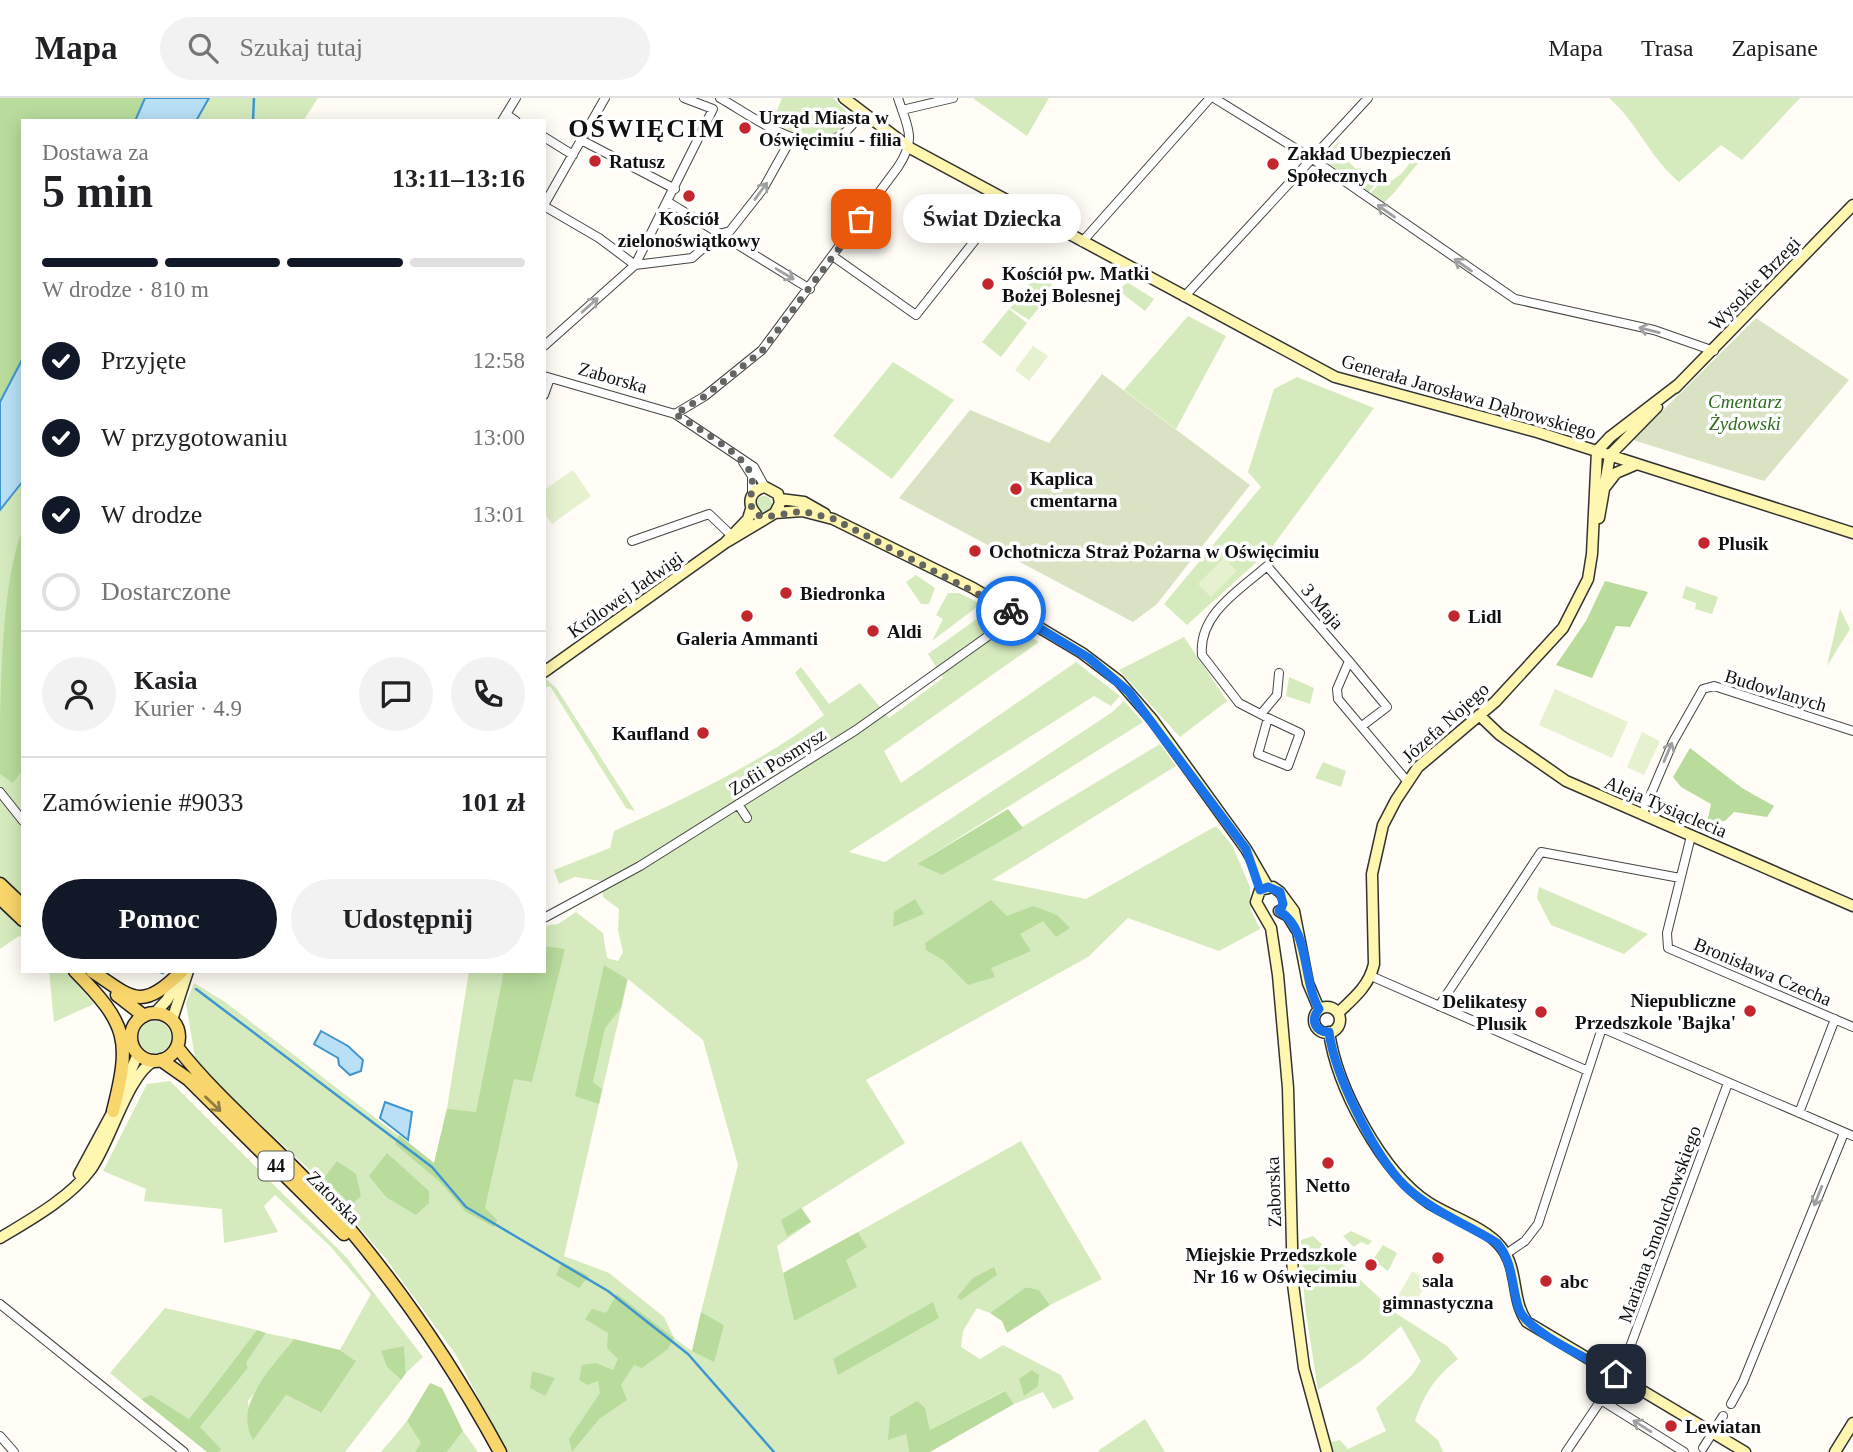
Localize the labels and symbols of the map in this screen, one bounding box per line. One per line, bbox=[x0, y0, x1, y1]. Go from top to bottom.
place label: Urząd Miasta w Oświęcimiu - filia bbox=[759, 107, 902, 150]
district label: OŚWIĘCIM bbox=[568, 114, 726, 143]
marker: Urząd Miasta w Oświęcimiu - filia bbox=[737, 120, 753, 136]
place label: Zakład Ubezpieczeń Społecznych bbox=[1287, 143, 1452, 186]
place label: Ratusz bbox=[609, 151, 666, 172]
marker: Ratusz bbox=[587, 153, 603, 169]
marker: Zakład Ubezpieczeń Społecznych bbox=[1265, 156, 1281, 172]
one-way arrow bbox=[754, 182, 768, 201]
marker: Kościół zielonoświątkowy bbox=[681, 188, 697, 204]
pin bbox=[831, 189, 891, 249]
callout: Świat Dziecka bbox=[903, 194, 1082, 244]
one-way arrow bbox=[1377, 204, 1396, 218]
place label: Kościół zielonoświątkowy bbox=[618, 208, 761, 251]
street label: Wysokie Brzegi bbox=[1705, 232, 1804, 334]
one-way arrow bbox=[1454, 258, 1473, 272]
place label: Kościół pw. Matki Bożej Bolesnej bbox=[1002, 263, 1149, 306]
one-way arrow bbox=[775, 268, 795, 282]
marker: Kościół pw. Matki Bożej Bolesnej bbox=[980, 276, 996, 292]
one-way arrow bbox=[580, 298, 598, 314]
one-way arrow bbox=[1638, 323, 1661, 336]
street label: Generała Jarosława Dąbrowskiego bbox=[1339, 350, 1599, 443]
street label: Zaborska bbox=[576, 358, 650, 397]
park label: Cmentarz Żydowski bbox=[1708, 391, 1783, 434]
place label: Kaplica cmentarna bbox=[1030, 468, 1118, 511]
marker: Kaplica cmentarna bbox=[1008, 481, 1024, 497]
place label: Plusik bbox=[1718, 533, 1769, 554]
marker: Plusik bbox=[1696, 535, 1712, 551]
place label: Ochotnicza Straż Pożarna w Oświęcimiu bbox=[989, 541, 1320, 562]
marker: Ochotnicza Straż Pożarna w Oświęcimiu bbox=[967, 543, 983, 559]
street label: Królowej Jadwigi bbox=[564, 547, 687, 642]
courier bbox=[976, 576, 1046, 646]
street label: 3 Maja bbox=[1297, 579, 1348, 634]
place label: Biedronka bbox=[800, 583, 886, 604]
marker: Biedronka bbox=[778, 585, 794, 601]
place label: Lidl bbox=[1468, 606, 1502, 627]
marker: Galeria Ammanti bbox=[739, 608, 755, 624]
marker: Lidl bbox=[1446, 608, 1462, 624]
place label: Aldi bbox=[887, 621, 922, 642]
marker: Aldi bbox=[865, 623, 881, 639]
place label: Galeria Ammanti bbox=[676, 628, 818, 649]
street label: Budowlanych bbox=[1722, 665, 1830, 716]
street label: Józefa Nojego bbox=[1398, 678, 1493, 767]
place label: Kaufland bbox=[612, 723, 689, 744]
street label: Zofii Posmysz bbox=[725, 723, 830, 800]
marker: Kaufland bbox=[695, 725, 711, 741]
one-way arrow bbox=[1663, 742, 1676, 763]
street label: Aleja Tysiąclecia bbox=[1602, 771, 1731, 842]
street label: Bronisława Czecha bbox=[1691, 933, 1835, 1010]
place label: Niepubliczne Przedszkole 'Bajka' bbox=[1575, 990, 1736, 1033]
place label: Delikatesy Plusik bbox=[1443, 991, 1527, 1034]
marker: Niepubliczne Przedszkole 'Bajka' bbox=[1742, 1003, 1758, 1019]
marker: Delikatesy Plusik bbox=[1533, 1004, 1549, 1020]
one-way arrow bbox=[204, 1095, 221, 1112]
street label: Mariana Smoluchowskiego bbox=[1614, 1123, 1705, 1326]
road number: 44 bbox=[258, 1152, 294, 1181]
marker: Netto bbox=[1320, 1155, 1336, 1171]
street label: Zaborska bbox=[1262, 1156, 1285, 1228]
street label: Zatorska bbox=[303, 1166, 365, 1229]
place label: Netto bbox=[1306, 1175, 1350, 1196]
one-way arrow bbox=[1811, 1185, 1824, 1206]
place label: Miejskie Przedszkole Nr 16 w Oświęcimiu bbox=[1186, 1244, 1357, 1287]
marker: sala gimnastyczna bbox=[1430, 1250, 1446, 1266]
marker: Miejskie Przedszkole Nr 16 w Oświęcimiu bbox=[1363, 1257, 1379, 1273]
place label: sala gimnastyczna bbox=[1383, 1270, 1494, 1313]
place label: abc bbox=[1560, 1271, 1589, 1292]
marker: abc bbox=[1538, 1273, 1554, 1289]
pin bbox=[1586, 1344, 1646, 1404]
place label: Lewiatan bbox=[1685, 1416, 1761, 1437]
marker: Lewiatan bbox=[1663, 1418, 1679, 1434]
one-way arrow bbox=[1633, 1419, 1653, 1433]

